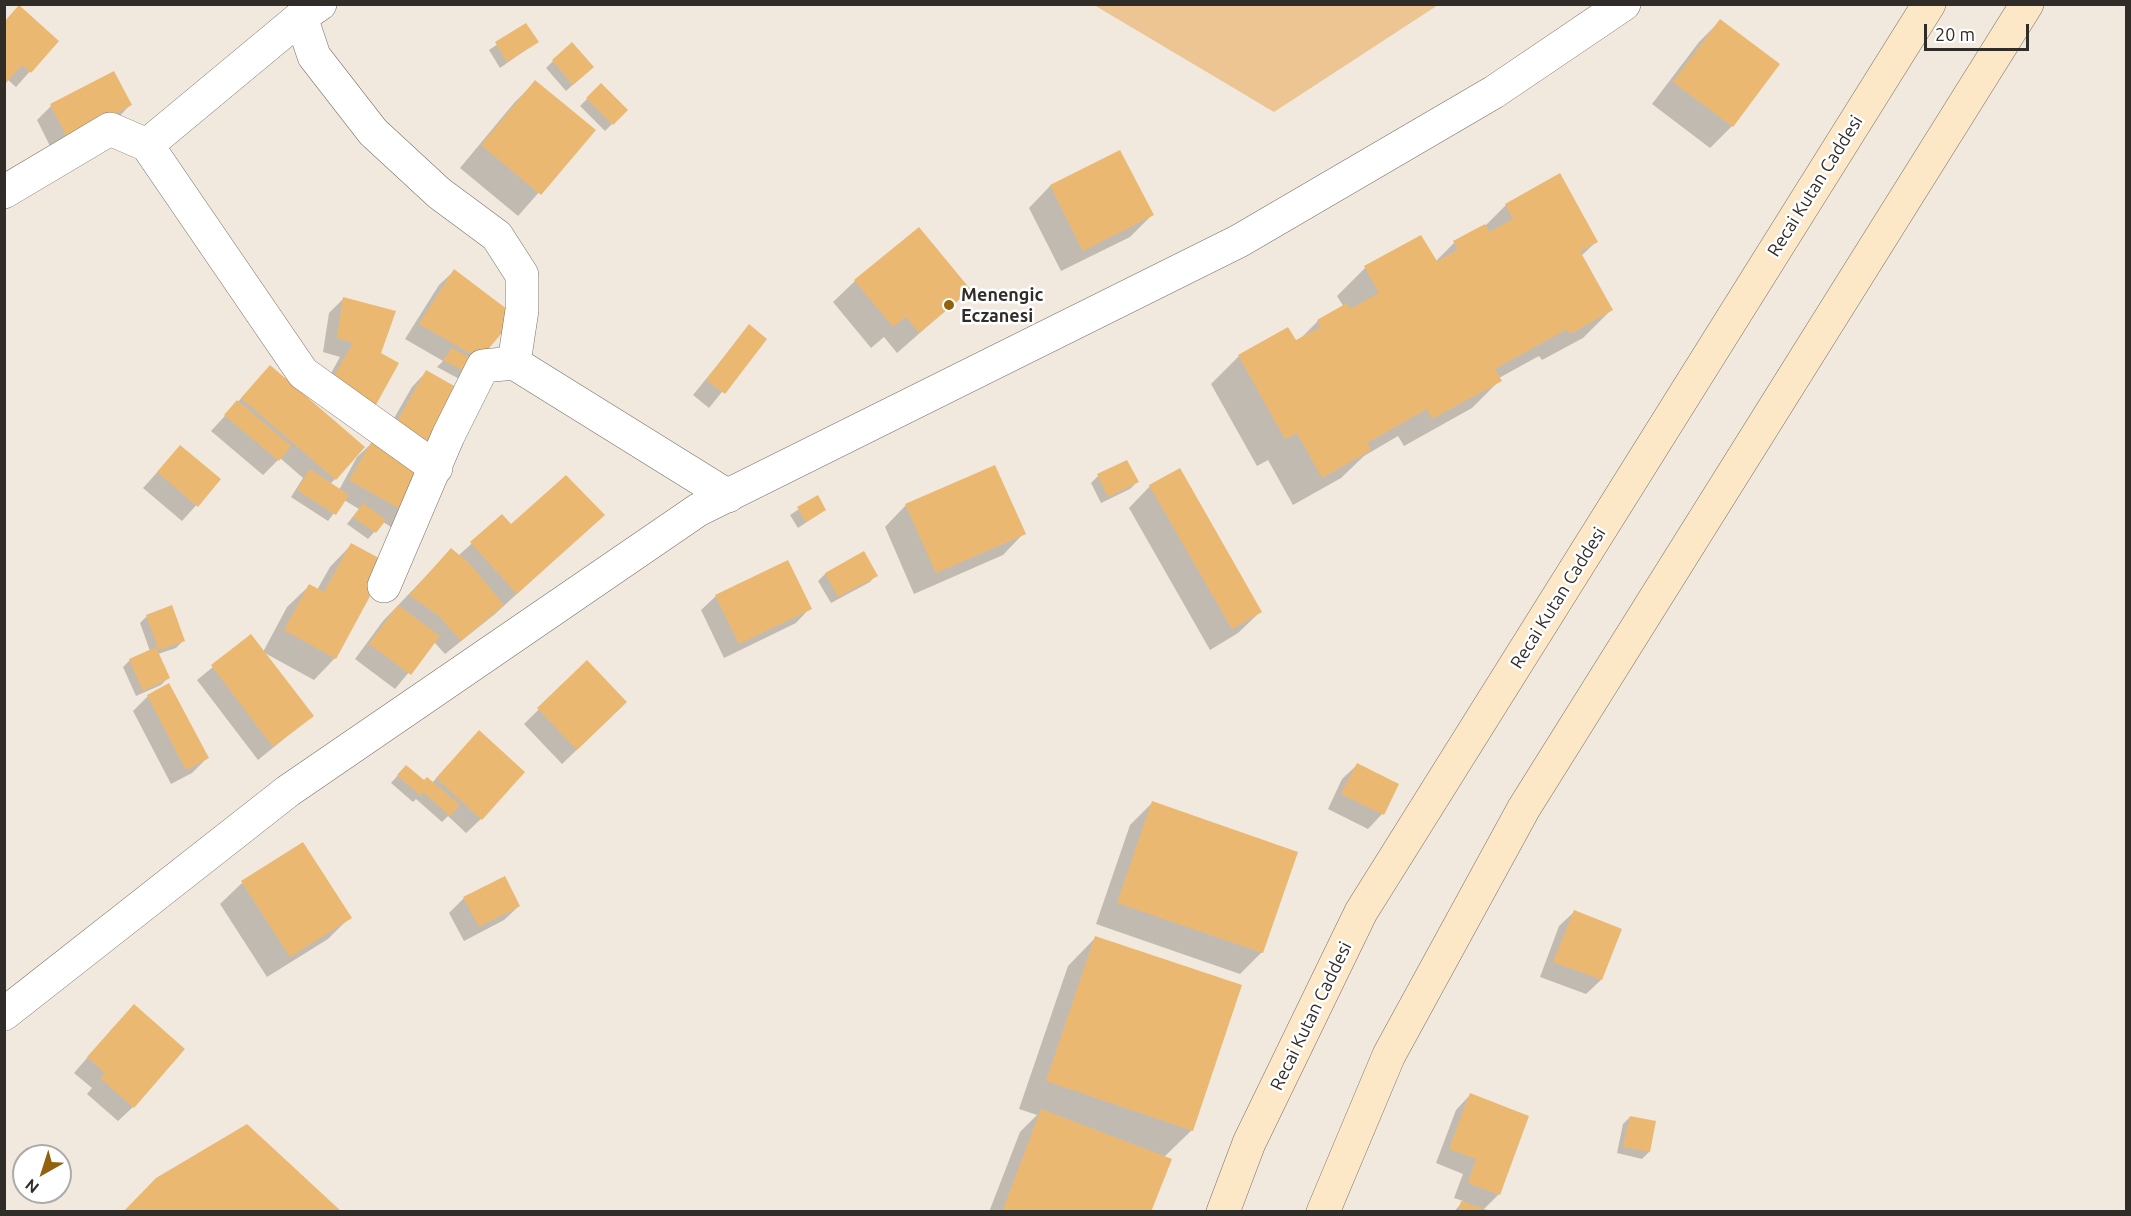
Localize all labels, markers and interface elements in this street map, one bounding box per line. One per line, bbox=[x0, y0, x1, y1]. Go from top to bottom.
scale bar bbox=[1927, 12, 2032, 50]
text: 20 m bbox=[1935, 24, 1975, 44]
street label: Recai Kutan Caddesi bbox=[1763, 111, 1867, 261]
place label: Menengic Eczanesi bbox=[961, 284, 1043, 326]
marker: Menengic Eczanesi bbox=[942, 298, 956, 312]
street label: Recai Kutan Caddesi bbox=[1506, 523, 1610, 673]
street label: Recai Kutan Caddesi bbox=[1266, 938, 1356, 1094]
north arrow bbox=[12, 1144, 72, 1204]
text: N bbox=[22, 1176, 42, 1197]

